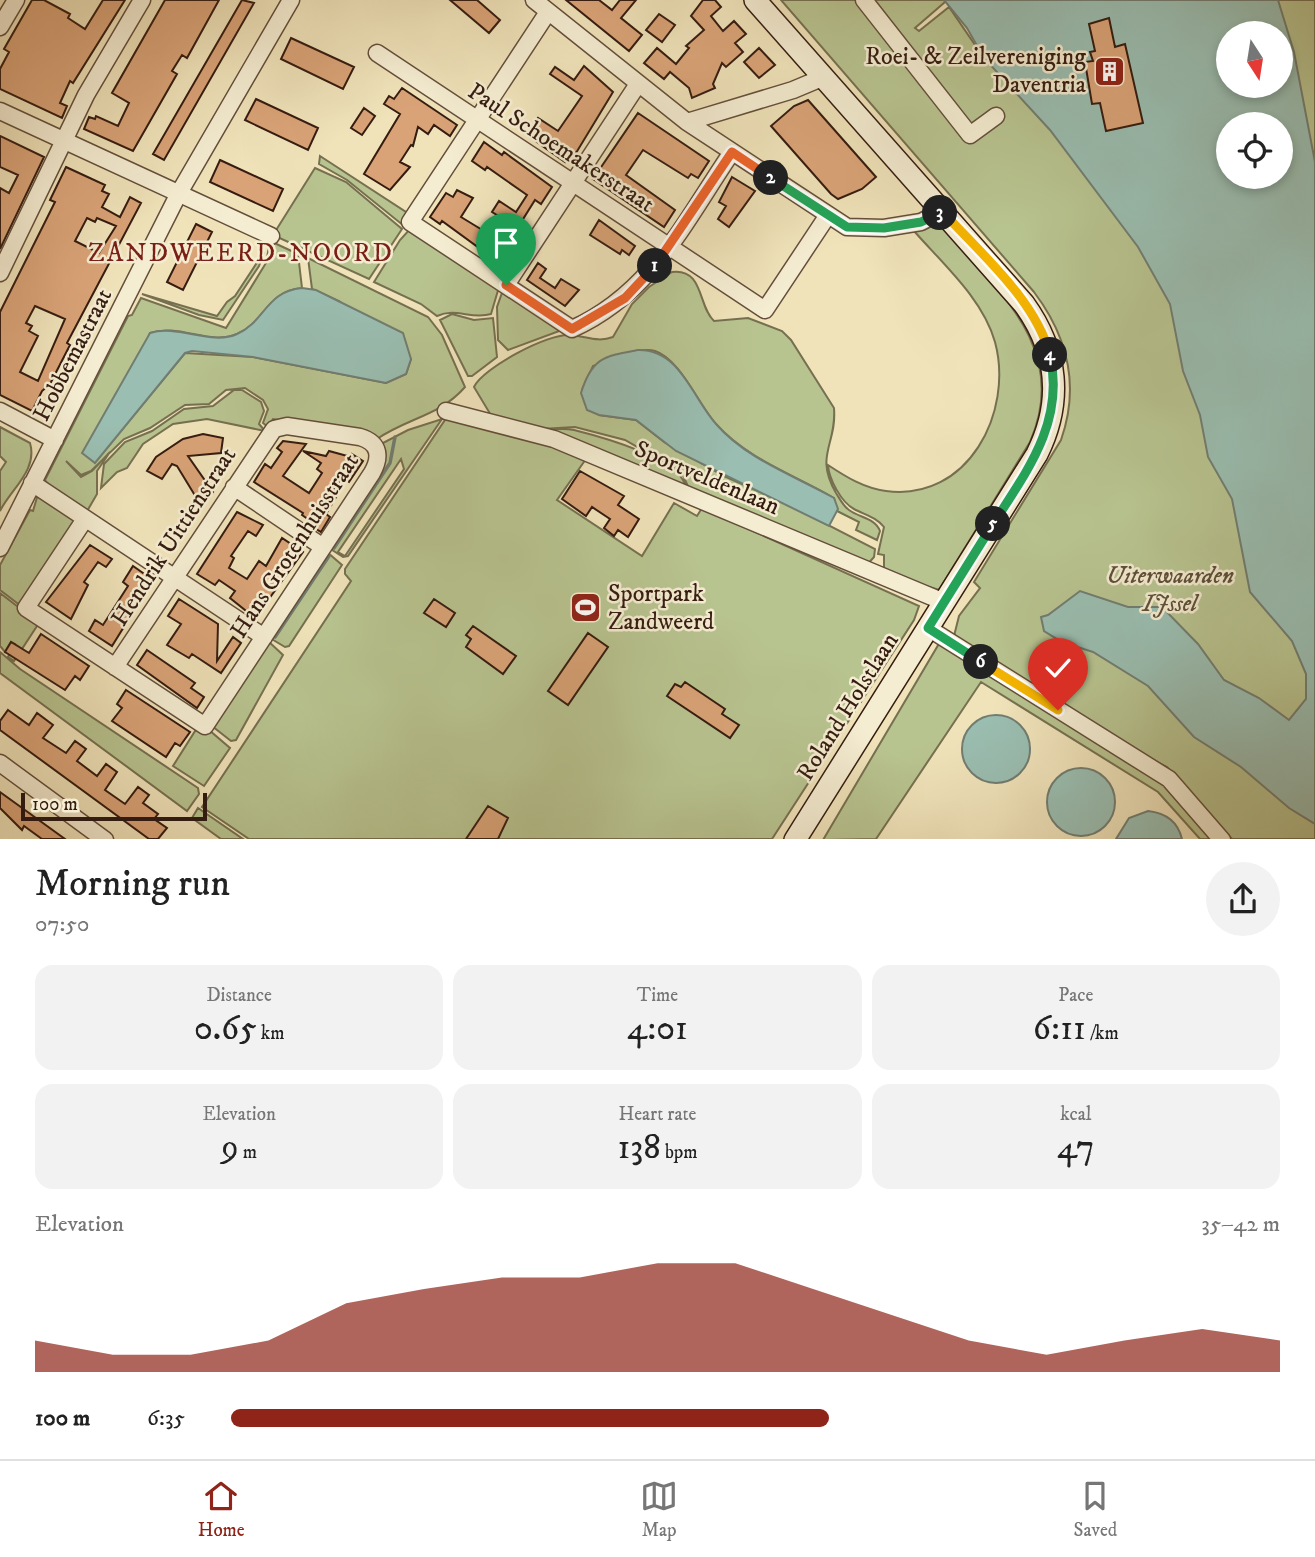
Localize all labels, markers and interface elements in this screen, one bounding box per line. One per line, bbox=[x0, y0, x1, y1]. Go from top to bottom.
north arrow bbox=[1216, 21, 1293, 98]
map controls bbox=[1216, 21, 1293, 189]
place label: Roei- & Zeilvereniging Daventria bbox=[865, 42, 1087, 100]
building icon: Roei- & Zeilvereniging Daventria bbox=[1092, 54, 1126, 88]
street label: Paul Schoemakerstraat bbox=[462, 76, 660, 220]
button: locate bbox=[1216, 112, 1293, 189]
pin: 2 bbox=[754, 160, 788, 196]
text: 2 bbox=[766, 166, 775, 189]
pin: 3 bbox=[922, 196, 958, 230]
text: 3 bbox=[936, 201, 943, 224]
pin bbox=[476, 213, 536, 285]
icon: arrive bbox=[487, 224, 525, 262]
district label: ZANDWEERD-NOORD bbox=[88, 237, 394, 270]
pin: 1 bbox=[638, 248, 672, 284]
text: 1 bbox=[651, 254, 658, 277]
street label: Hobbemastraat bbox=[27, 283, 119, 426]
pin: 4 bbox=[1032, 338, 1068, 372]
text: 4 bbox=[1044, 343, 1055, 366]
street label: Sportveldenlaan bbox=[630, 434, 785, 522]
street label: Hendrik Uittienstraat bbox=[105, 442, 243, 632]
street label: Hans Grotenhuisstraat bbox=[224, 448, 366, 644]
pin: 5 bbox=[976, 506, 1010, 542]
text: 5 bbox=[988, 512, 997, 535]
park label: Uiterwaarden IJssel bbox=[1106, 561, 1234, 619]
place label: Sportpark Zandweerd bbox=[608, 579, 714, 637]
sports icon: Sportpark Zandweerd bbox=[568, 591, 602, 625]
street label: Roland Holstlaan bbox=[791, 627, 906, 787]
pin bbox=[1028, 638, 1088, 710]
pin: 6 bbox=[964, 644, 998, 680]
icon: check bbox=[1039, 649, 1077, 687]
text: 6 bbox=[976, 650, 985, 673]
scale bar bbox=[21, 790, 206, 822]
text: 100 m bbox=[32, 793, 78, 816]
text: Morning run bbox=[35, 860, 230, 908]
button: share bbox=[1206, 862, 1280, 936]
text: 07:50 bbox=[35, 910, 89, 939]
text: Distance bbox=[206, 984, 272, 1007]
text: Time bbox=[637, 984, 678, 1007]
text: Pace bbox=[1058, 984, 1093, 1007]
text: 0.65 bbox=[194, 1007, 257, 1051]
text: 4:01 bbox=[627, 1007, 688, 1051]
text: 6:11 bbox=[1033, 1007, 1086, 1051]
text: km bbox=[257, 1022, 284, 1045]
text: /km bbox=[1086, 1022, 1119, 1045]
text: Elevation bbox=[202, 1103, 276, 1126]
text: Heart rate bbox=[619, 1103, 696, 1126]
text: kcal bbox=[1060, 1103, 1091, 1126]
text: 9 bbox=[221, 1126, 239, 1170]
text: 138 bbox=[617, 1126, 661, 1170]
text: 47 bbox=[1057, 1126, 1095, 1170]
text: m bbox=[239, 1141, 257, 1164]
text: bpm bbox=[661, 1141, 698, 1164]
text: Elevation bbox=[35, 1210, 124, 1239]
text: 35–42 m bbox=[1201, 1210, 1280, 1239]
text: 100 m bbox=[35, 1404, 90, 1433]
text: 6:35 bbox=[147, 1404, 185, 1433]
tab: Home bbox=[198, 1477, 245, 1542]
tab: Map bbox=[640, 1477, 678, 1542]
tab: Saved bbox=[1074, 1477, 1117, 1542]

